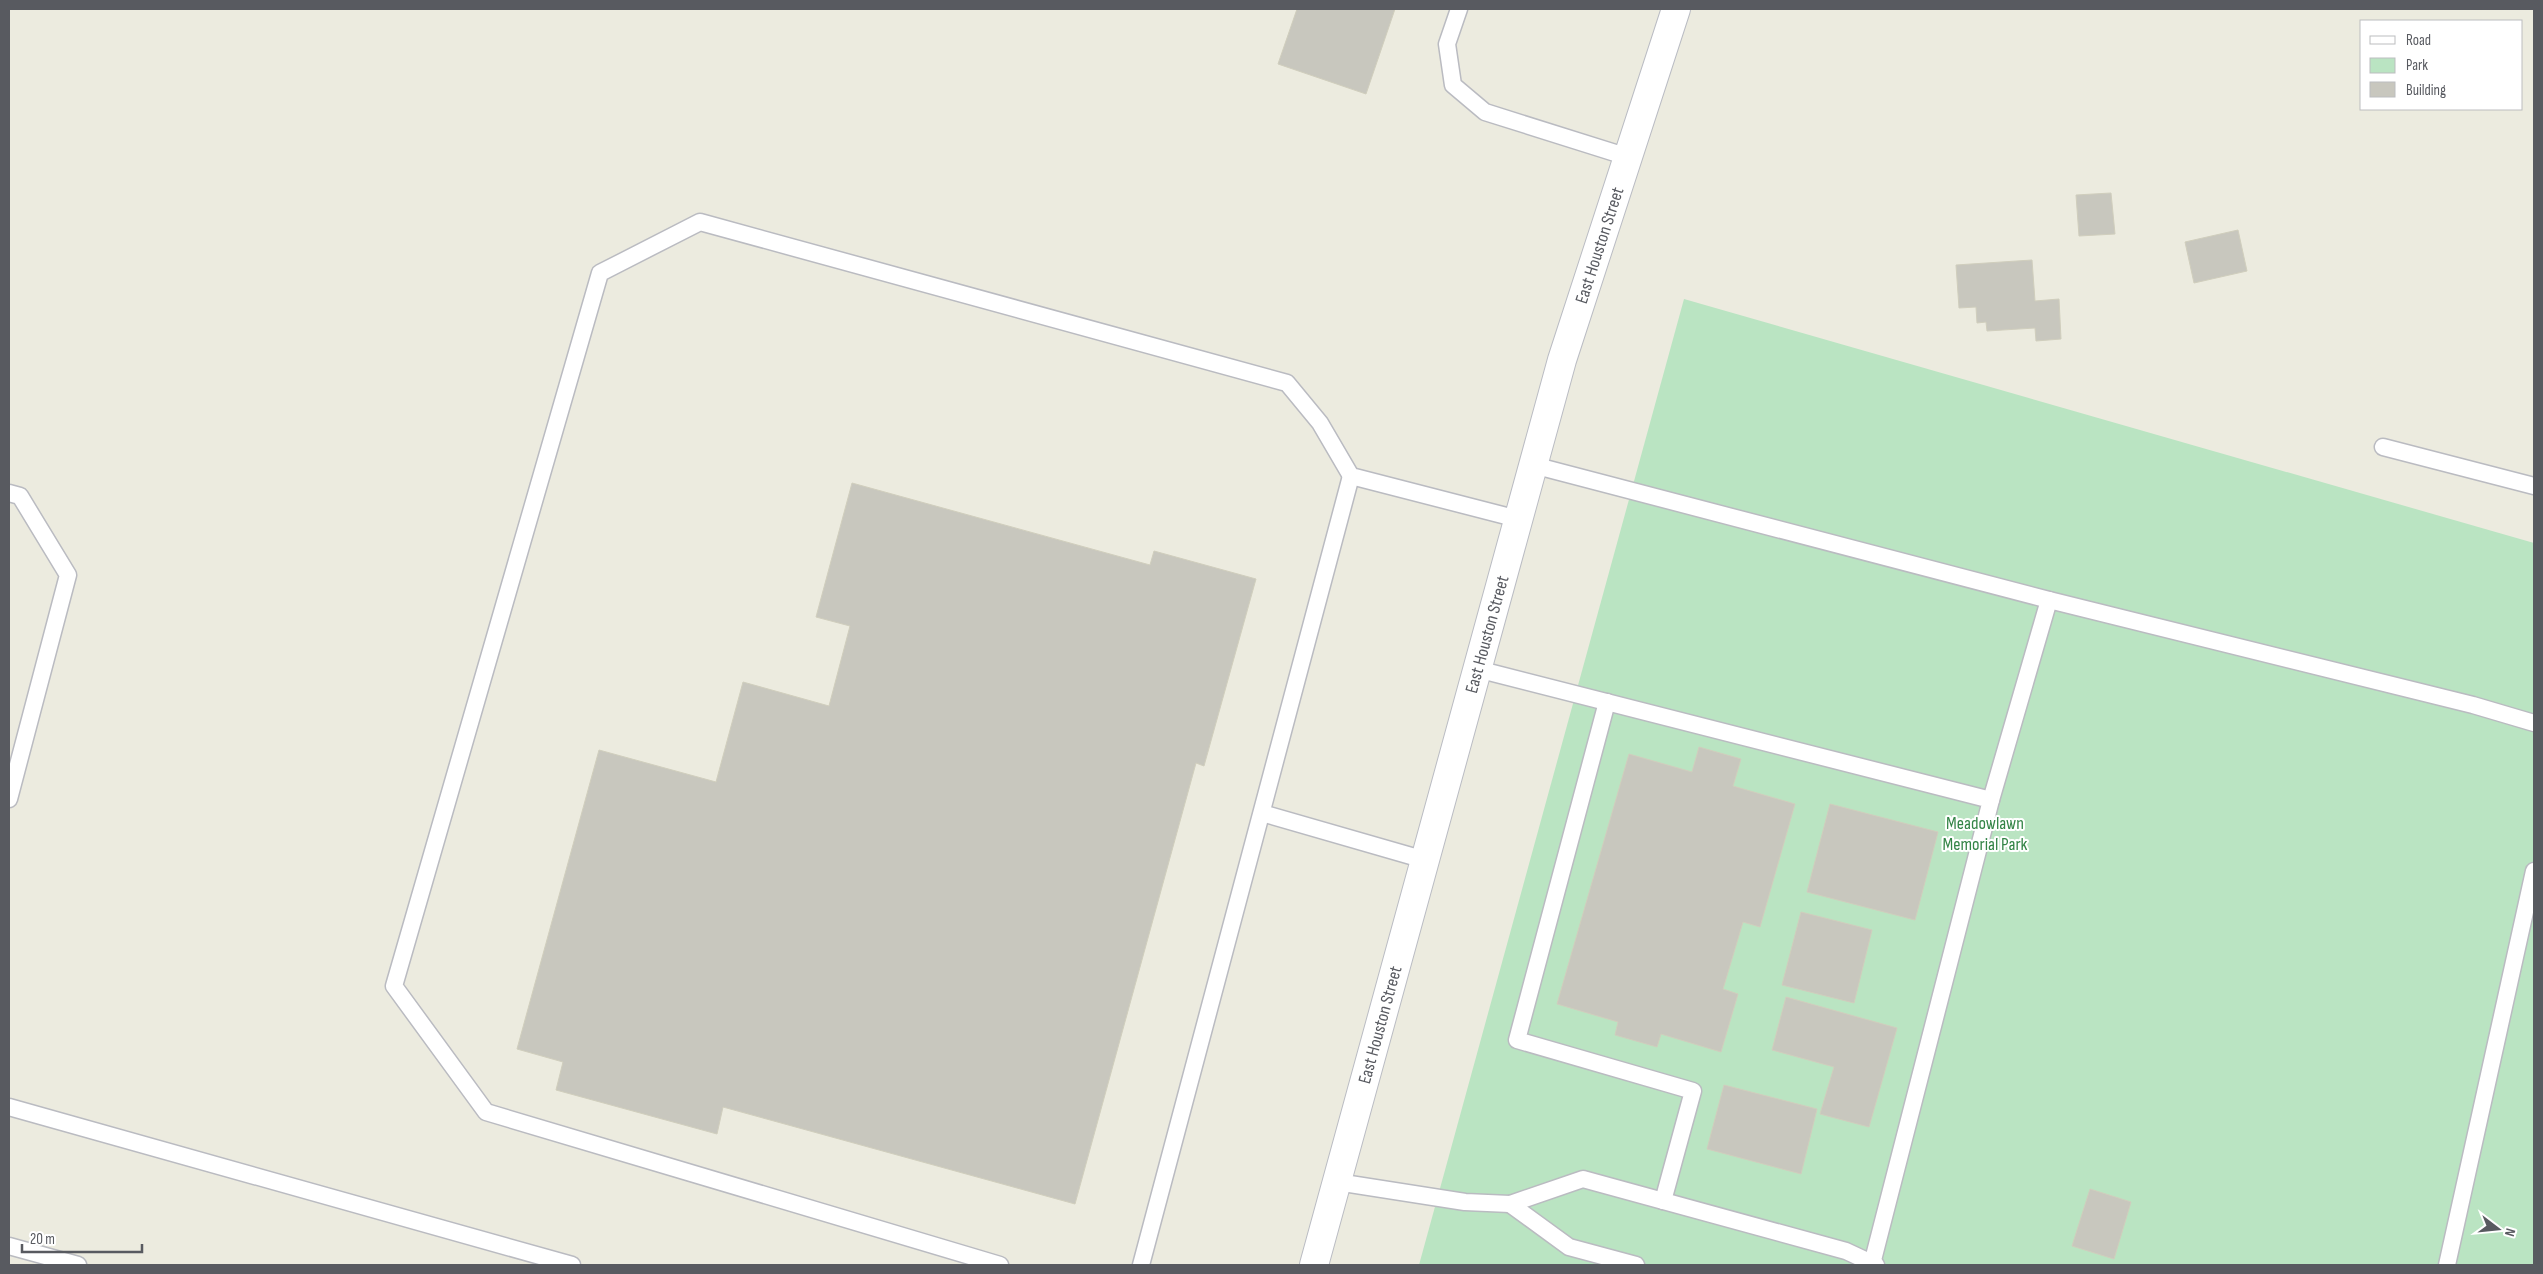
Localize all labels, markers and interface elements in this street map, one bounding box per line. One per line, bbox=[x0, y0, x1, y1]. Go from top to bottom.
legend bbox=[2360, 20, 2523, 110]
text: Road bbox=[2406, 31, 2431, 50]
text: Park bbox=[2406, 56, 2428, 75]
text: Building bbox=[2406, 81, 2446, 100]
street label: East Houston Street bbox=[1571, 184, 1628, 306]
street label: East Houston Street bbox=[1461, 573, 1513, 695]
park label: Meadowlawn Memorial Park bbox=[1943, 813, 2028, 855]
street label: East Houston Street bbox=[1354, 963, 1406, 1086]
north arrow bbox=[2473, 1204, 2523, 1254]
scale bar bbox=[22, 1222, 142, 1254]
text: N bbox=[2501, 1227, 2519, 1238]
text: 20 m bbox=[30, 1230, 55, 1249]

